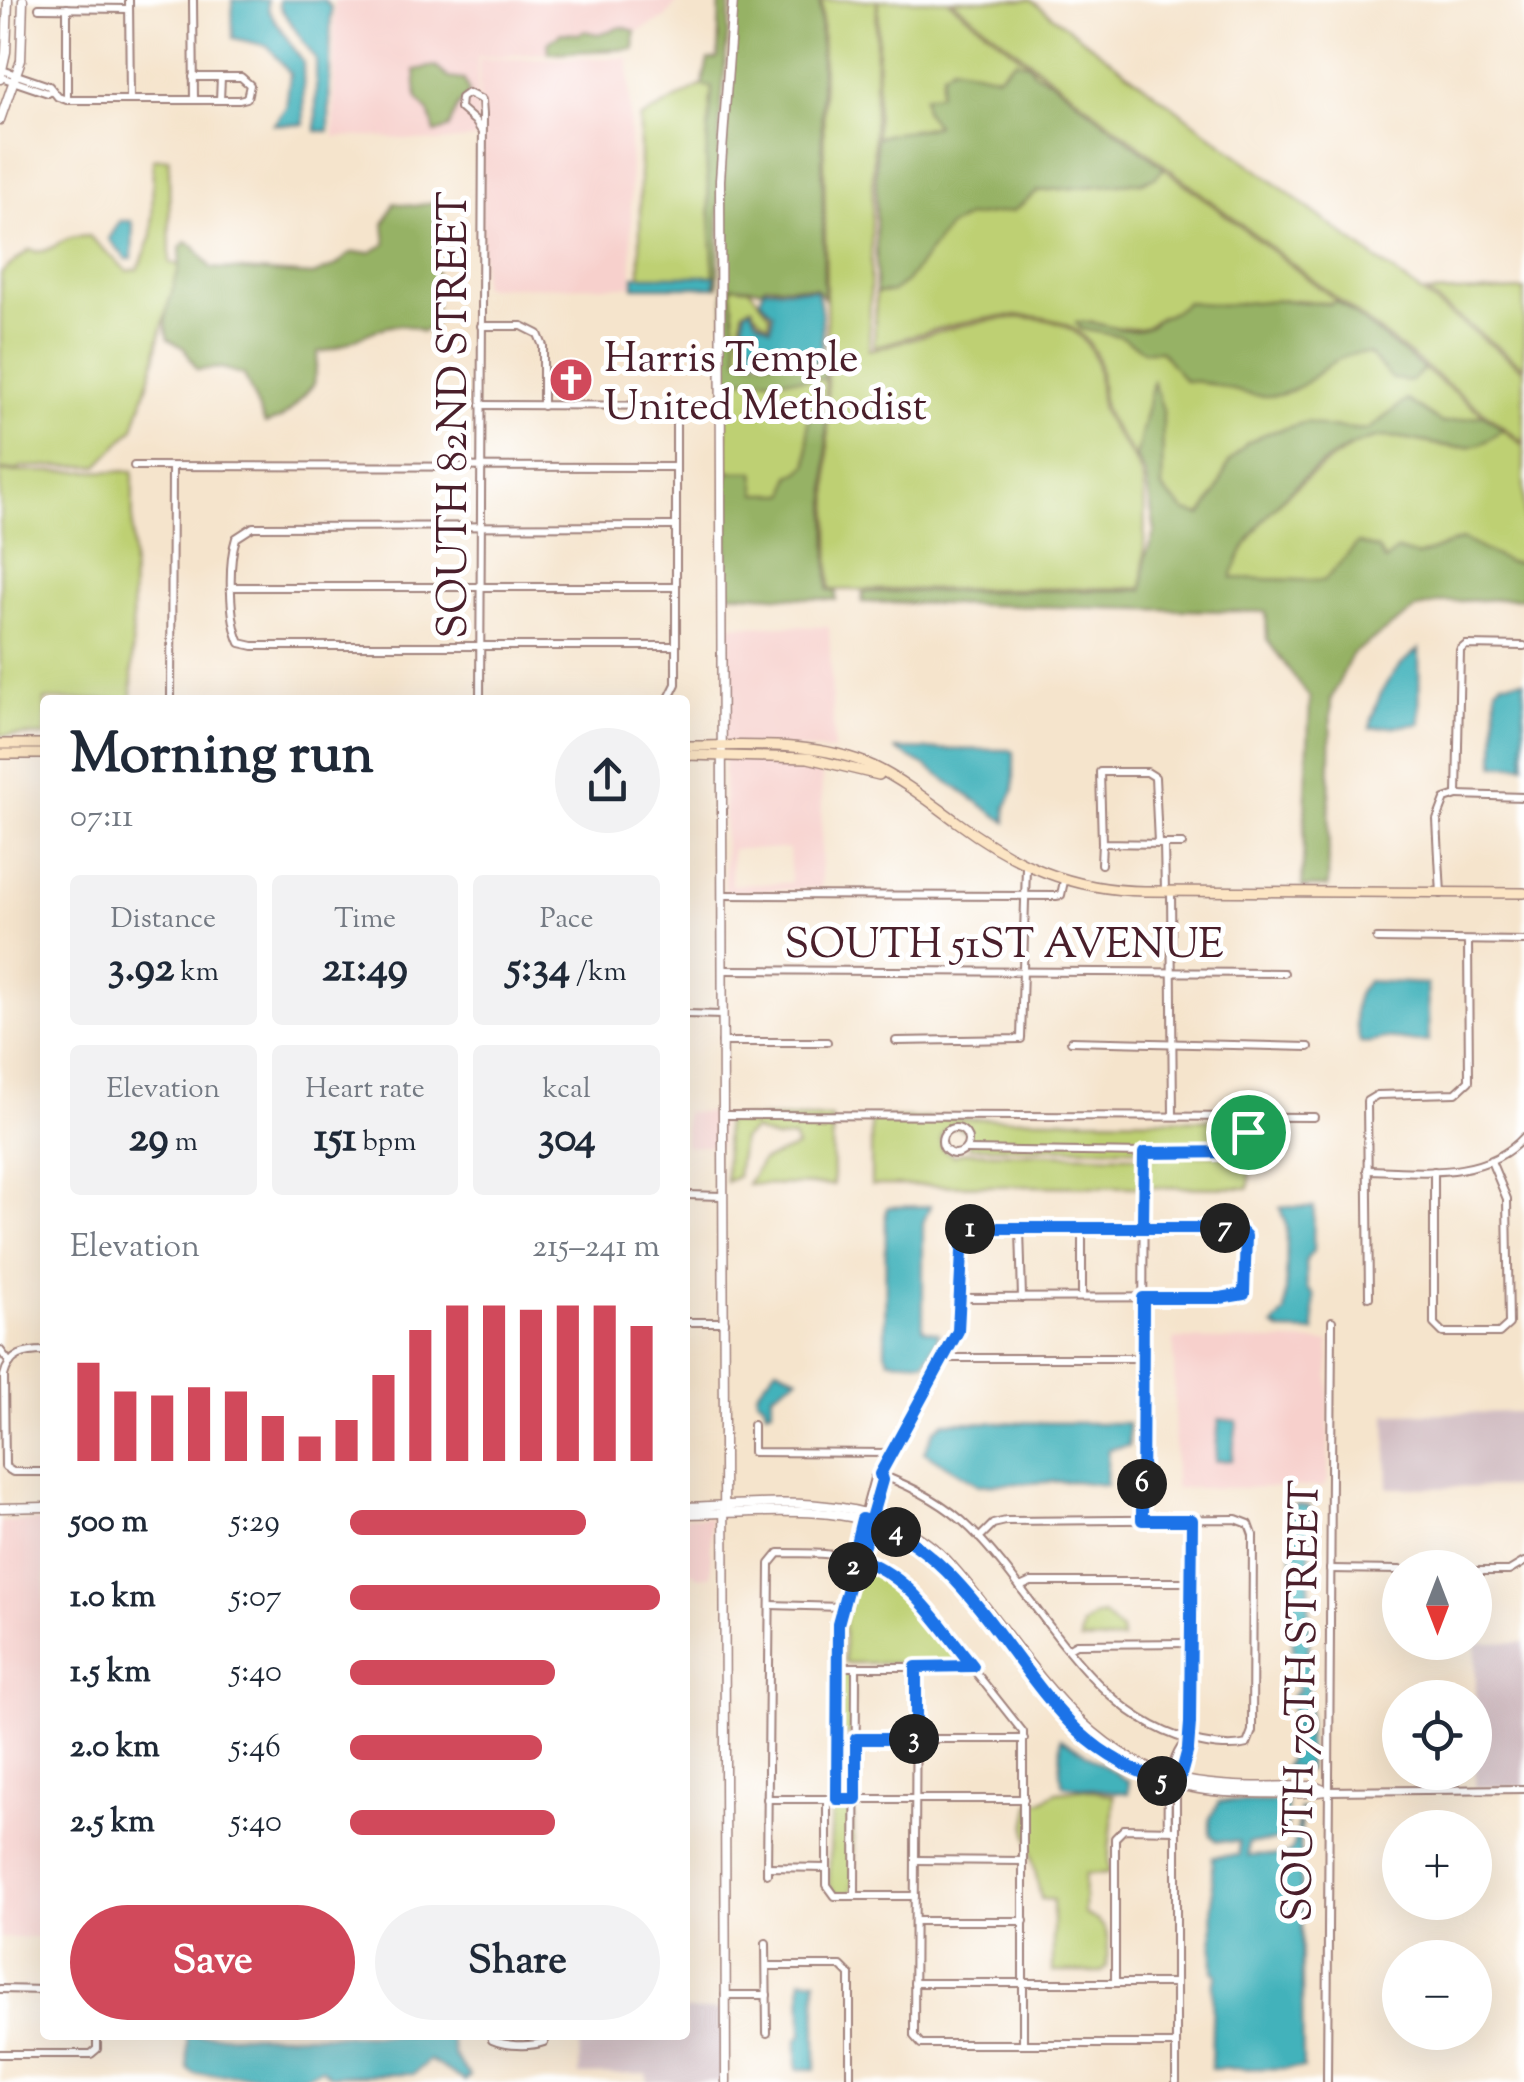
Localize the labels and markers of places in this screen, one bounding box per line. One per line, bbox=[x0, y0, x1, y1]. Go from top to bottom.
place label: Harris Temple United Methodist bbox=[604, 331, 927, 439]
church icon: Harris Temple United Methodist bbox=[548, 357, 594, 403]
pin bbox=[1206, 1090, 1291, 1175]
pin: 7 bbox=[1200, 1203, 1250, 1253]
pin: 1 bbox=[945, 1204, 995, 1254]
pin: 6 bbox=[1117, 1459, 1167, 1509]
pin: 4 bbox=[871, 1507, 921, 1557]
pin: 2 bbox=[828, 1542, 878, 1592]
pin: 3 bbox=[889, 1714, 939, 1764]
pin: 5 bbox=[1137, 1756, 1187, 1806]

